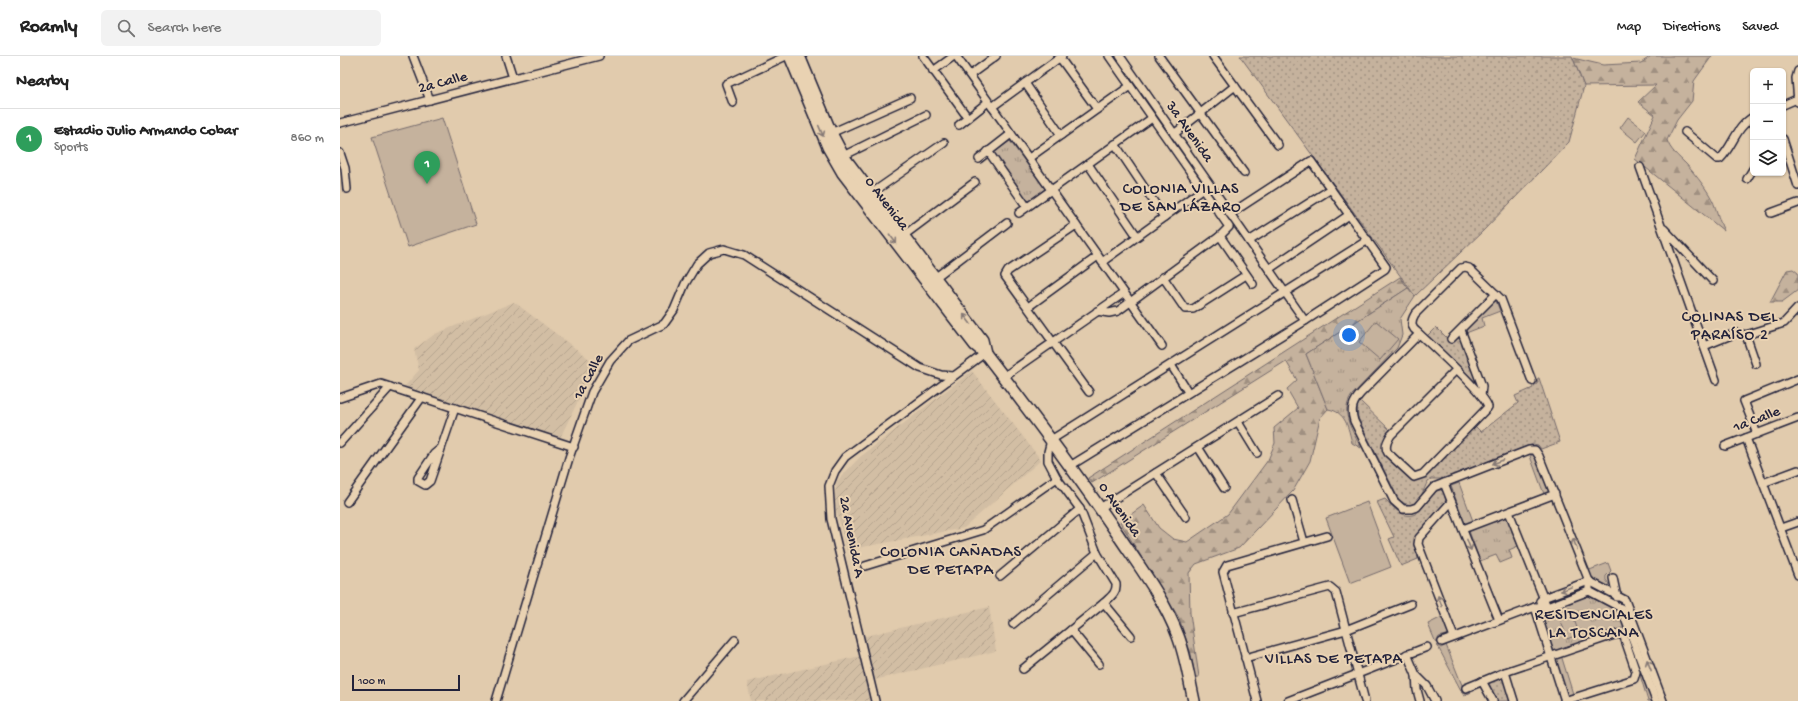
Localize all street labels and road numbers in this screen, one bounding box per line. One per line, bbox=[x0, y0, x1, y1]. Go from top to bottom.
street label: 2a Calle bbox=[416, 68, 470, 98]
street label: 3a Avenida bbox=[1161, 97, 1217, 167]
street label: 0 Avenida bbox=[860, 174, 912, 235]
street label: 1a Calle bbox=[569, 351, 609, 404]
street label: 1a Calle bbox=[1730, 403, 1783, 437]
street label: 0 Avenida bbox=[1094, 479, 1145, 541]
street label: 2a Avenida A bbox=[834, 495, 868, 580]

